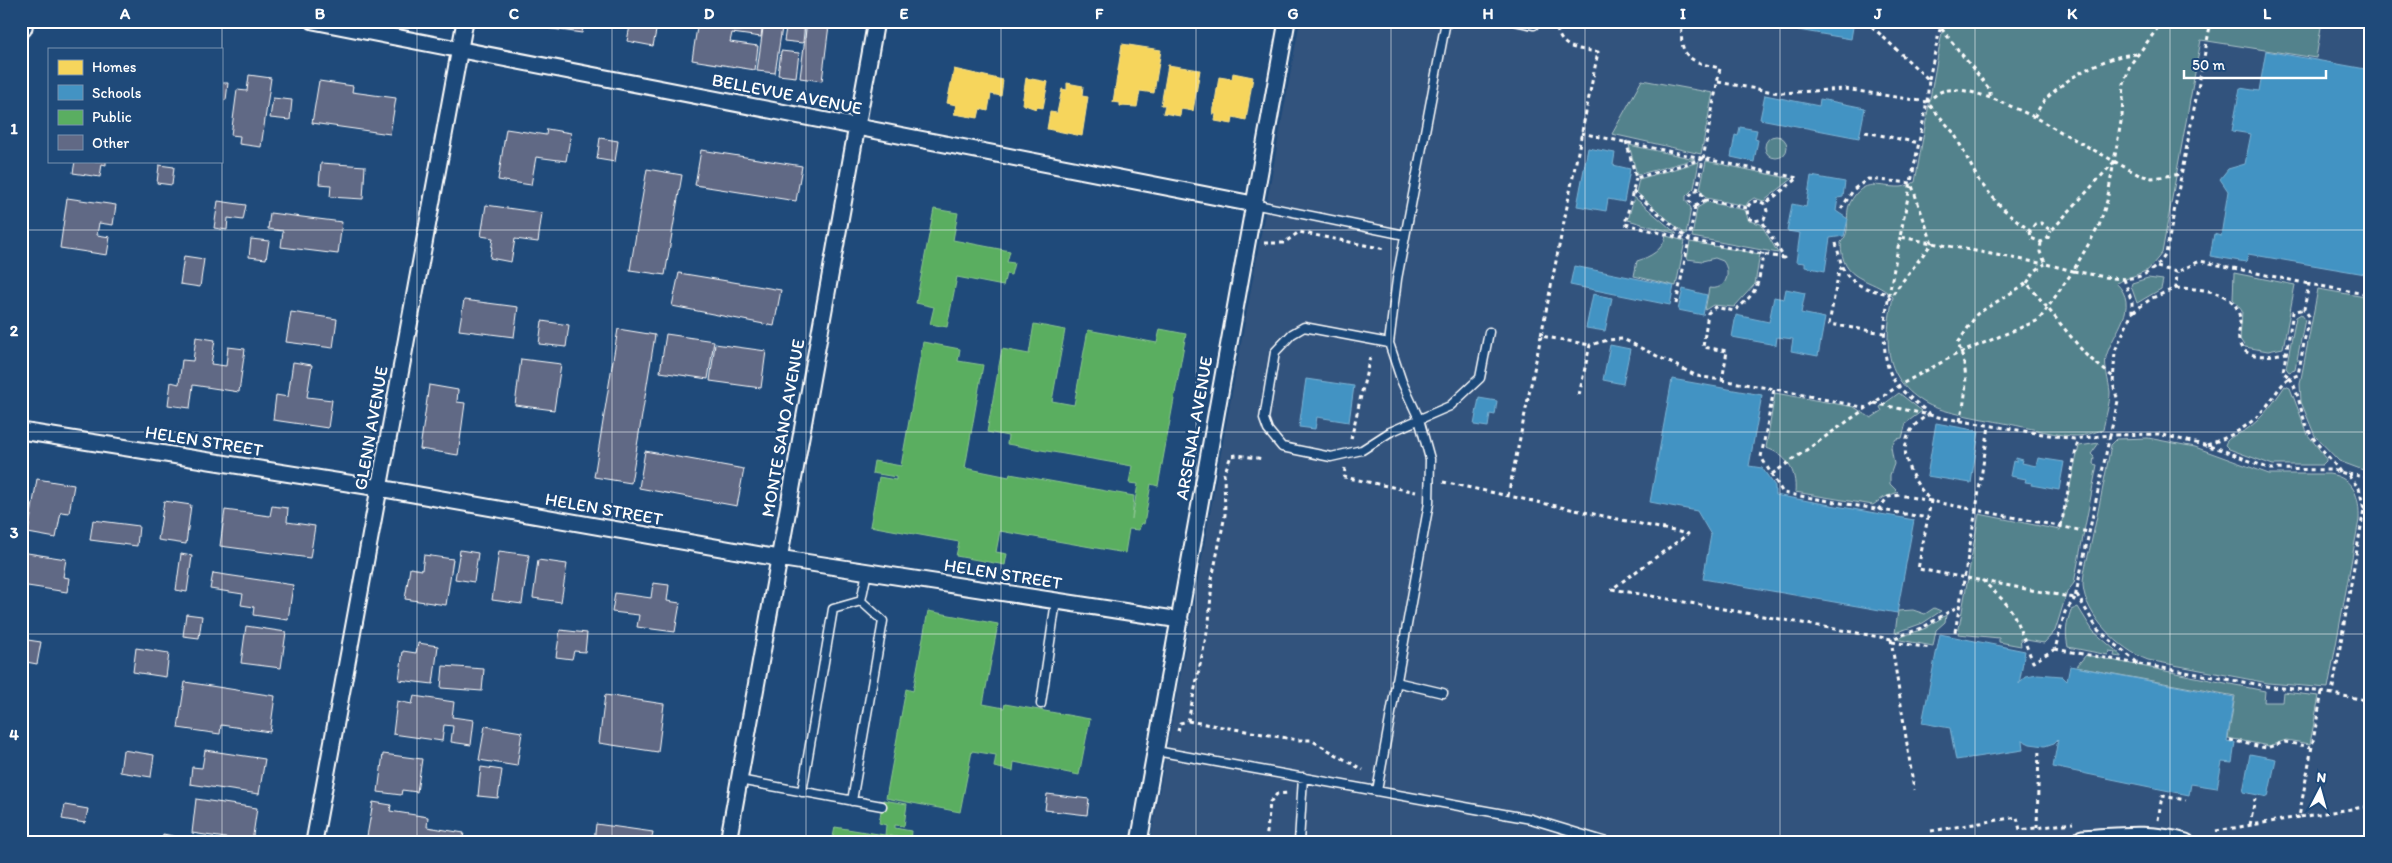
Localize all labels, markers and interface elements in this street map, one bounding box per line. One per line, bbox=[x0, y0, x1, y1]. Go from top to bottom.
text: A bbox=[119, 4, 131, 23]
text: B bbox=[315, 4, 326, 23]
text: C bbox=[509, 4, 520, 23]
text: D bbox=[704, 4, 715, 23]
text: E bbox=[900, 4, 909, 23]
text: F bbox=[1095, 4, 1104, 23]
text: G bbox=[1287, 4, 1299, 23]
text: H bbox=[1482, 4, 1494, 23]
text: I bbox=[1680, 4, 1686, 23]
text: J bbox=[1873, 4, 1882, 23]
text: K bbox=[2067, 4, 2078, 23]
text: L bbox=[2263, 4, 2272, 23]
legend bbox=[48, 48, 222, 162]
scale bar bbox=[2184, 48, 2327, 80]
text: 50 m bbox=[2192, 56, 2225, 74]
text: Homes bbox=[92, 58, 137, 76]
street label: BELLEVUE AVENUE bbox=[710, 69, 864, 119]
text: Schools bbox=[92, 84, 142, 102]
text: Public bbox=[92, 108, 132, 126]
text: 1 bbox=[10, 119, 18, 138]
text: Other bbox=[92, 134, 129, 152]
text: 2 bbox=[10, 321, 19, 340]
street label: MONTE SANO AVENUE bbox=[756, 337, 810, 519]
street label: ARSENAL AVENUE bbox=[1171, 354, 1217, 502]
street label: GLENN AVENUE bbox=[349, 364, 393, 492]
street label: HELEN STREET bbox=[143, 421, 265, 461]
street label: HELEN STREET bbox=[543, 488, 665, 530]
text: 3 bbox=[10, 523, 19, 542]
street label: HELEN STREET bbox=[942, 554, 1064, 594]
text: 4 bbox=[9, 725, 19, 744]
north arrow bbox=[2294, 766, 2344, 816]
text: N bbox=[2316, 769, 2327, 787]

